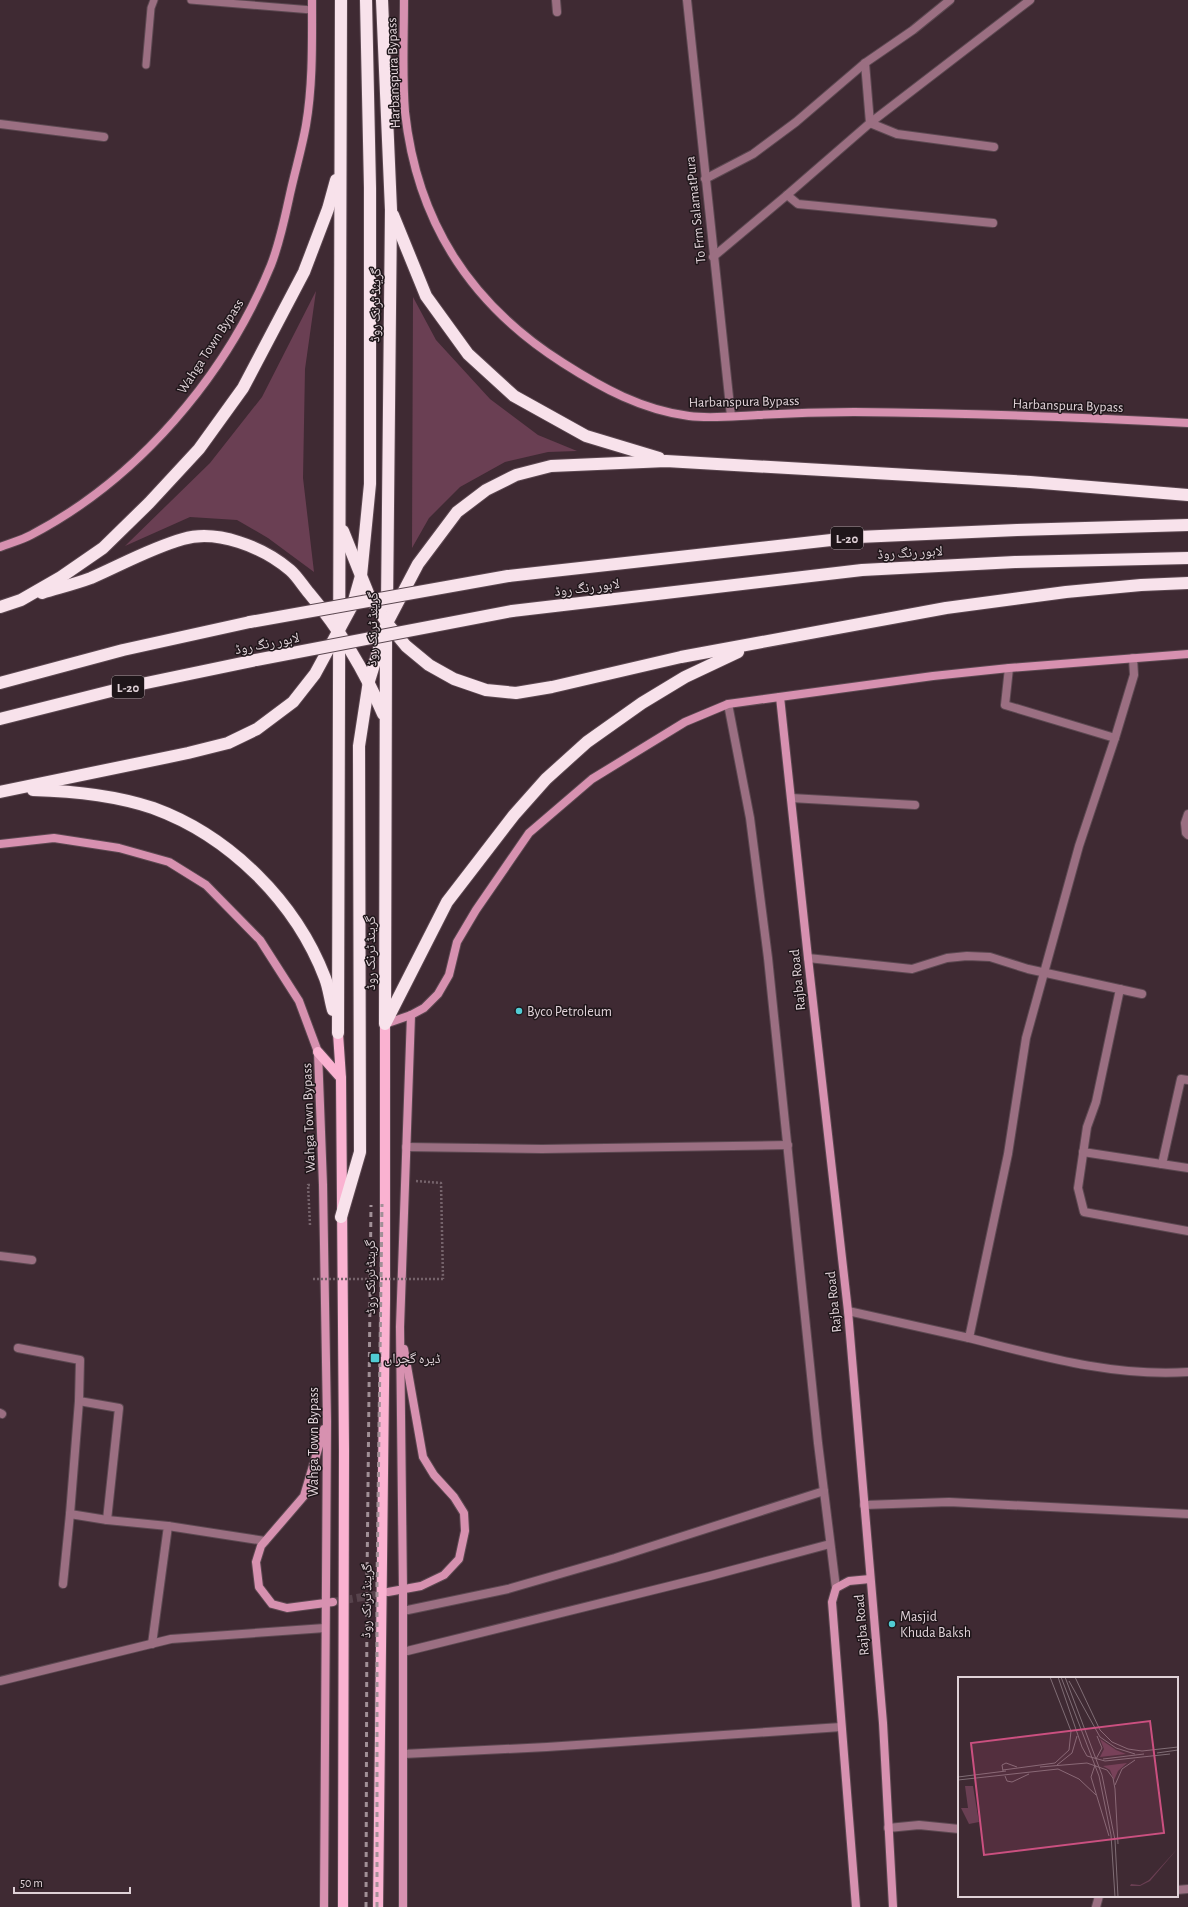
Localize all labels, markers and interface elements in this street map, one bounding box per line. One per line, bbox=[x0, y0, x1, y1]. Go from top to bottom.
street label: Harbanspura Bypass bbox=[385, 17, 403, 129]
street label: To Frm SalamatPura bbox=[683, 155, 709, 264]
street label: گرینڈ ٹرنک روڈ bbox=[368, 267, 385, 342]
street label: Wahga Town Bypass bbox=[175, 297, 247, 396]
street label: Harbanspura Bypass bbox=[688, 394, 800, 410]
street label: Harbanspura Bypass bbox=[1012, 397, 1124, 415]
road number: L-20 bbox=[831, 527, 863, 549]
street label: لاہور رنگ روڈ bbox=[877, 544, 943, 563]
street label: لاہور رنگ روڈ bbox=[554, 577, 621, 600]
street label: گرینڈ ٹرنک روڈ bbox=[365, 591, 382, 666]
street label: لاہور رنگ روڈ bbox=[234, 631, 301, 658]
road number: L-20 bbox=[112, 676, 144, 698]
street label: گرینڈ ٹرنک روڈ bbox=[364, 916, 379, 990]
street label: Rajba Road bbox=[788, 949, 808, 1011]
place label: Byco Petroleum bbox=[527, 1005, 612, 1019]
marker: Byco Petroleum bbox=[514, 1006, 524, 1016]
street label: Wahga Town Bypass bbox=[300, 1063, 318, 1173]
street label: گرینڈ ٹرنک روڈ bbox=[364, 1240, 379, 1314]
street label: Rajba Road bbox=[824, 1271, 844, 1333]
marker: ڈیرہ گجراں bbox=[369, 1352, 381, 1364]
place label: ڈیرہ گجراں bbox=[384, 1352, 441, 1367]
street label: Wahga Town Bypass bbox=[307, 1387, 321, 1497]
street label: گرینڈ ٹرنک روڈ bbox=[359, 1563, 376, 1638]
street label: Rajba Road bbox=[852, 1594, 872, 1656]
place label: Masjid Khuda Baksh bbox=[900, 1610, 971, 1640]
marker: Masjid Khuda Baksh bbox=[887, 1619, 897, 1629]
inset map bbox=[958, 1677, 1178, 1897]
scale bar bbox=[14, 1869, 130, 1895]
text: 50 m bbox=[20, 1877, 43, 1889]

